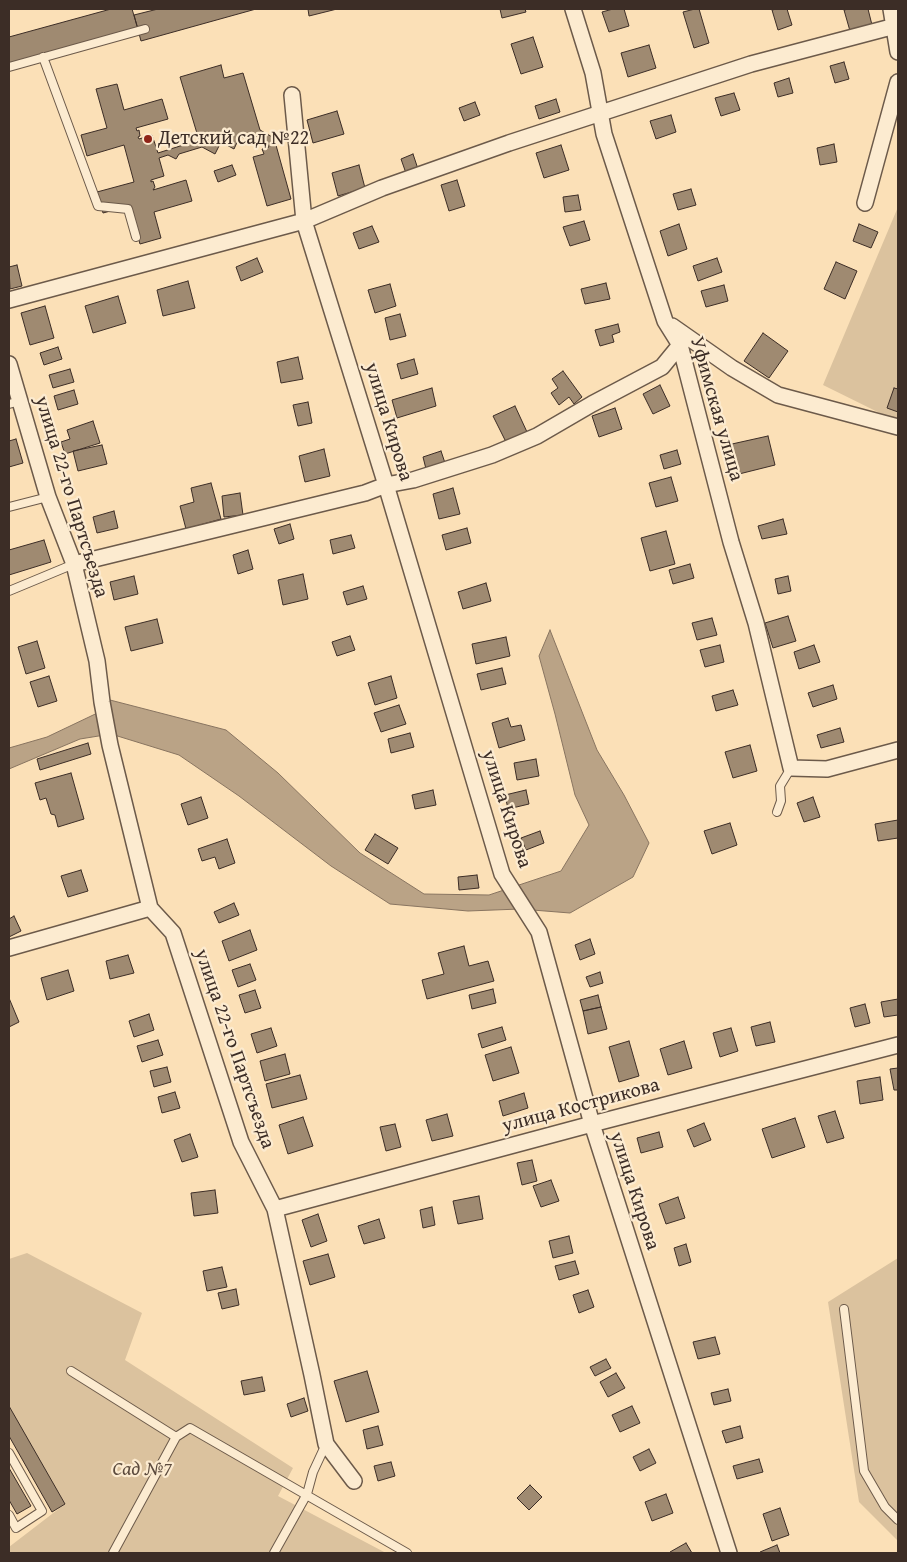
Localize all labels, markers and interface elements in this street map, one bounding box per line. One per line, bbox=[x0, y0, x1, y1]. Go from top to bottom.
place label: Детский сад №22 bbox=[158, 127, 309, 151]
marker: Детский сад №22 bbox=[142, 133, 154, 145]
street label: Уфимская улица bbox=[684, 334, 748, 484]
street label: улица Кирова bbox=[359, 360, 417, 484]
street label: улица 22-го Партсъезда bbox=[29, 393, 113, 601]
street label: улица Кирова bbox=[476, 747, 536, 871]
street label: улица 22-го Партсъезда bbox=[189, 946, 279, 1152]
street label: улица Кострикова bbox=[500, 1073, 662, 1139]
street label: улица Кирова bbox=[604, 1129, 664, 1253]
park label: Сад №7 bbox=[112, 1458, 172, 1482]

